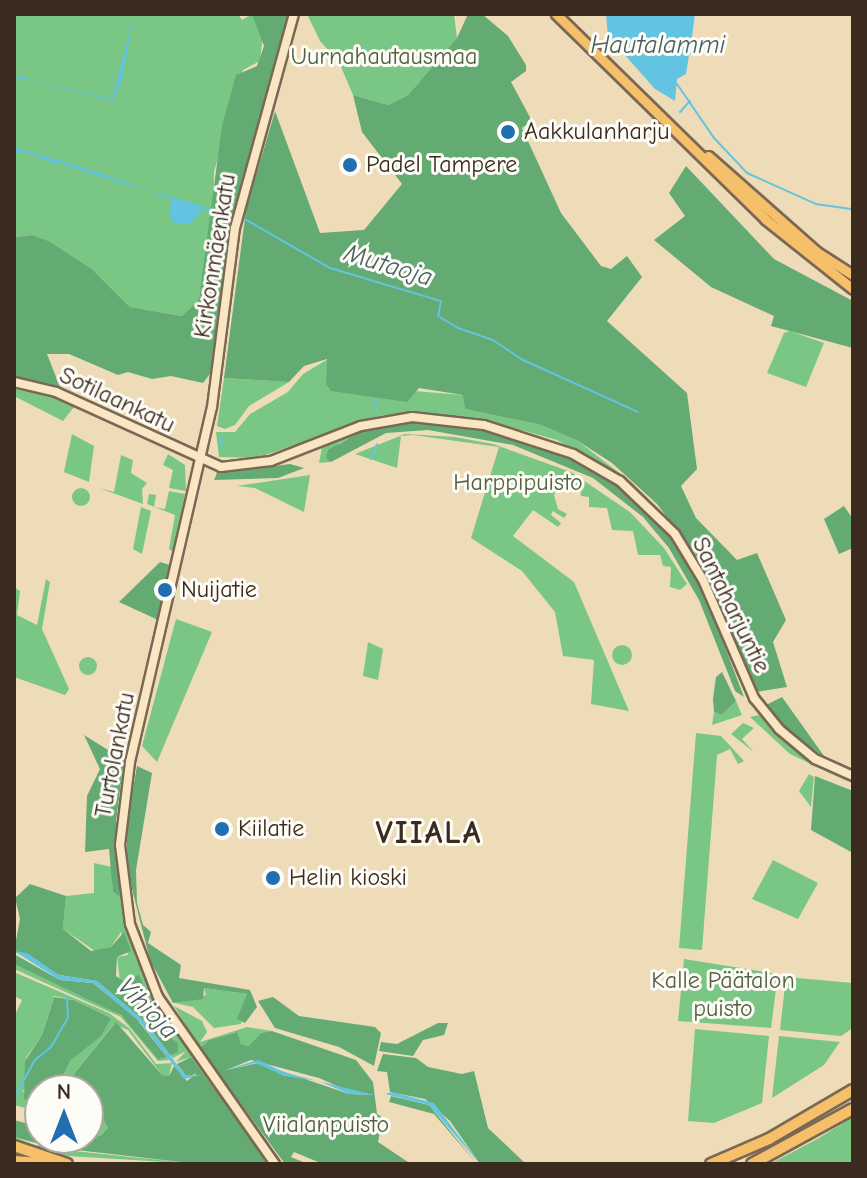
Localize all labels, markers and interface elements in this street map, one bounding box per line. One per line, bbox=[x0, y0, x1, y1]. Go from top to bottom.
water label: Hautalammi bbox=[591, 30, 725, 62]
park label: Uurnahautausmaa bbox=[291, 43, 477, 71]
place label: Aakkulanharju bbox=[524, 118, 669, 146]
marker: Aakkulanharju bbox=[499, 123, 517, 141]
place label: Padel Tampere bbox=[366, 151, 517, 179]
marker: Padel Tampere bbox=[341, 156, 359, 174]
street label: Kirkonmäenkatu bbox=[188, 172, 242, 340]
water label: Mutaoja bbox=[340, 238, 436, 294]
street label: Sotilaankatu bbox=[55, 361, 179, 439]
park label: Harppipuisto bbox=[453, 469, 583, 497]
street label: Santaharjuntie bbox=[686, 532, 776, 678]
place label: Nuijatie bbox=[181, 576, 257, 604]
marker: Nuijatie bbox=[156, 581, 174, 599]
street label: Turtolankatu bbox=[89, 690, 141, 820]
district label: VIIALA bbox=[376, 814, 482, 852]
place label: Kiilatie bbox=[238, 815, 304, 843]
marker: Kiilatie bbox=[213, 820, 231, 838]
place label: Helin kioski bbox=[289, 864, 407, 892]
marker: Helin kioski bbox=[264, 869, 282, 887]
park label: Kalle Päätalon puisto bbox=[651, 967, 795, 1023]
water label: Vihioja bbox=[110, 972, 184, 1046]
north arrow bbox=[24, 1074, 104, 1154]
text: N bbox=[57, 1079, 71, 1105]
park label: Viialanpuisto bbox=[263, 1111, 389, 1139]

